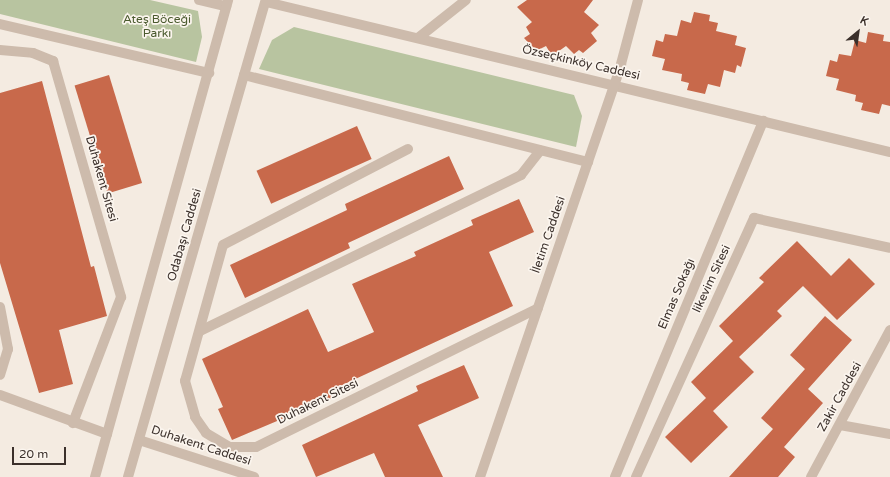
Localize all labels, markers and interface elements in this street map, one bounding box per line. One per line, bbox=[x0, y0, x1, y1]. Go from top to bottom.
north arrow bbox=[838, 12, 878, 52]
park label: Ateş Böceği Parkı bbox=[123, 13, 191, 41]
text: K bbox=[858, 14, 870, 29]
street label: Özseçkinköy Caddesi bbox=[521, 42, 641, 84]
street label: Duhakent Sitesi bbox=[82, 134, 120, 224]
street label: Odabaşı Caddesi bbox=[165, 187, 205, 283]
street label: İletim Caddesi bbox=[529, 195, 569, 275]
street label: likevim Sitesi bbox=[690, 243, 734, 315]
street label: Elmas Sokağı bbox=[656, 256, 698, 332]
street label: Zakir Caddesi bbox=[815, 360, 865, 434]
street label: Duhakent Sitesi bbox=[275, 376, 361, 428]
street label: Duhakent Caddesi bbox=[149, 423, 253, 469]
scale bar bbox=[14, 439, 68, 465]
text: 20 m bbox=[19, 447, 48, 461]

